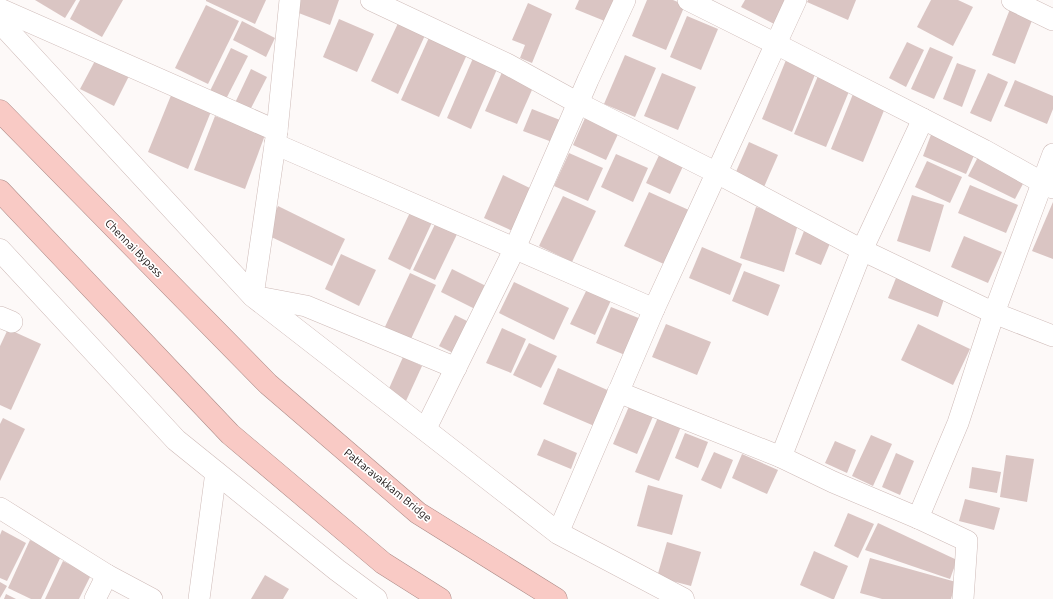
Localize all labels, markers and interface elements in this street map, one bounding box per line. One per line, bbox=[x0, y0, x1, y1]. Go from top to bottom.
street label: Chennai Bypass bbox=[103, 217, 165, 279]
street label: Pattaravakkam Bridge bbox=[342, 446, 434, 524]

